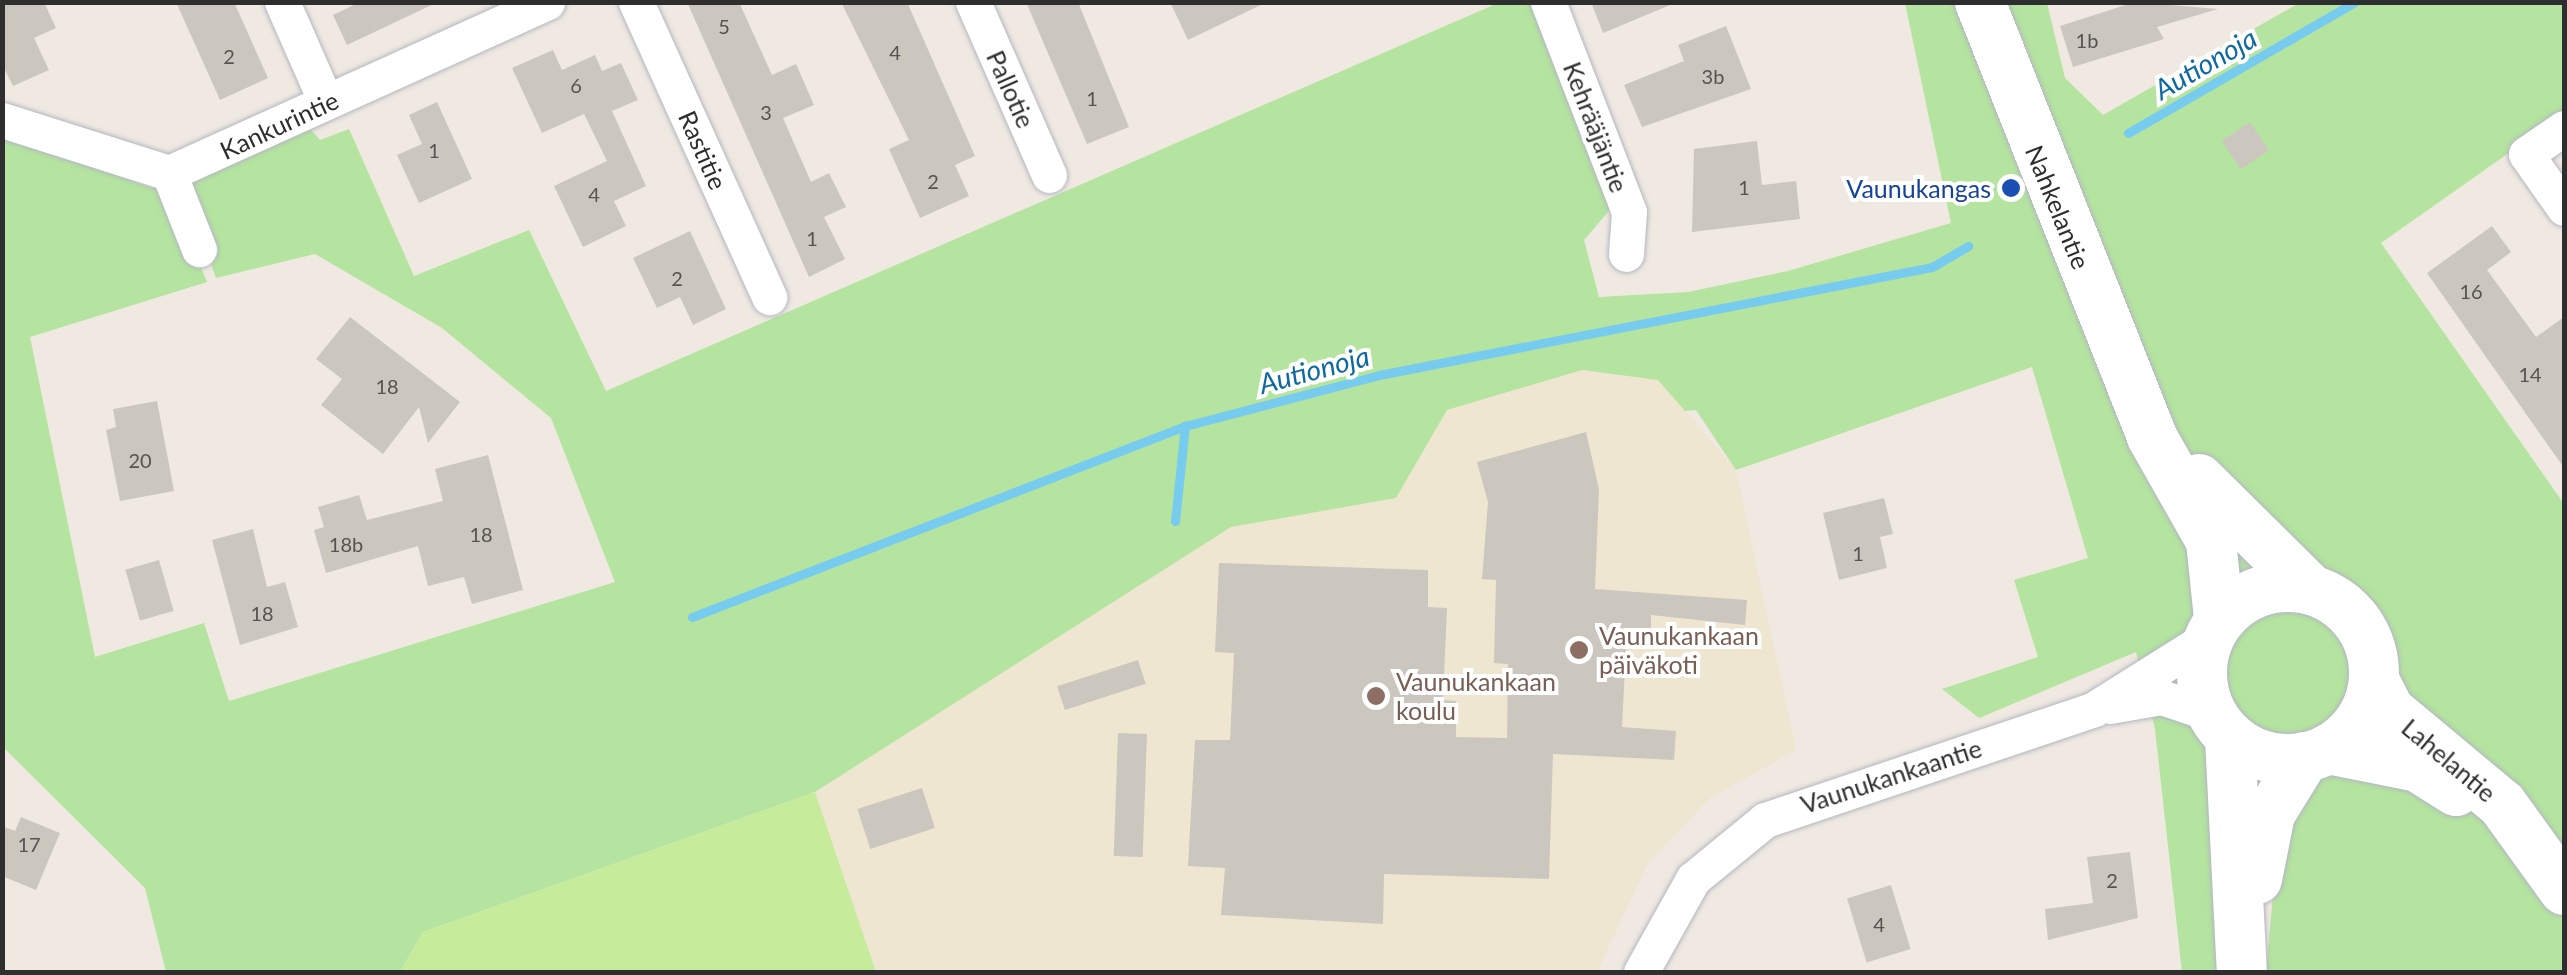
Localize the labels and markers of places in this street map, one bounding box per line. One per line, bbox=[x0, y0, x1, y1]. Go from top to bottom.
place label: Vaunukangas bbox=[1846, 173, 1991, 203]
marker: Vaunukangas bbox=[2000, 177, 2022, 199]
place label: Vaunukankaan päiväkoti bbox=[1599, 621, 1759, 680]
marker: Vaunukankaan päiväkoti bbox=[1568, 639, 1590, 661]
place label: Vaunukankaan koulu bbox=[1396, 667, 1556, 726]
marker: Vaunukankaan koulu bbox=[1365, 685, 1387, 707]

